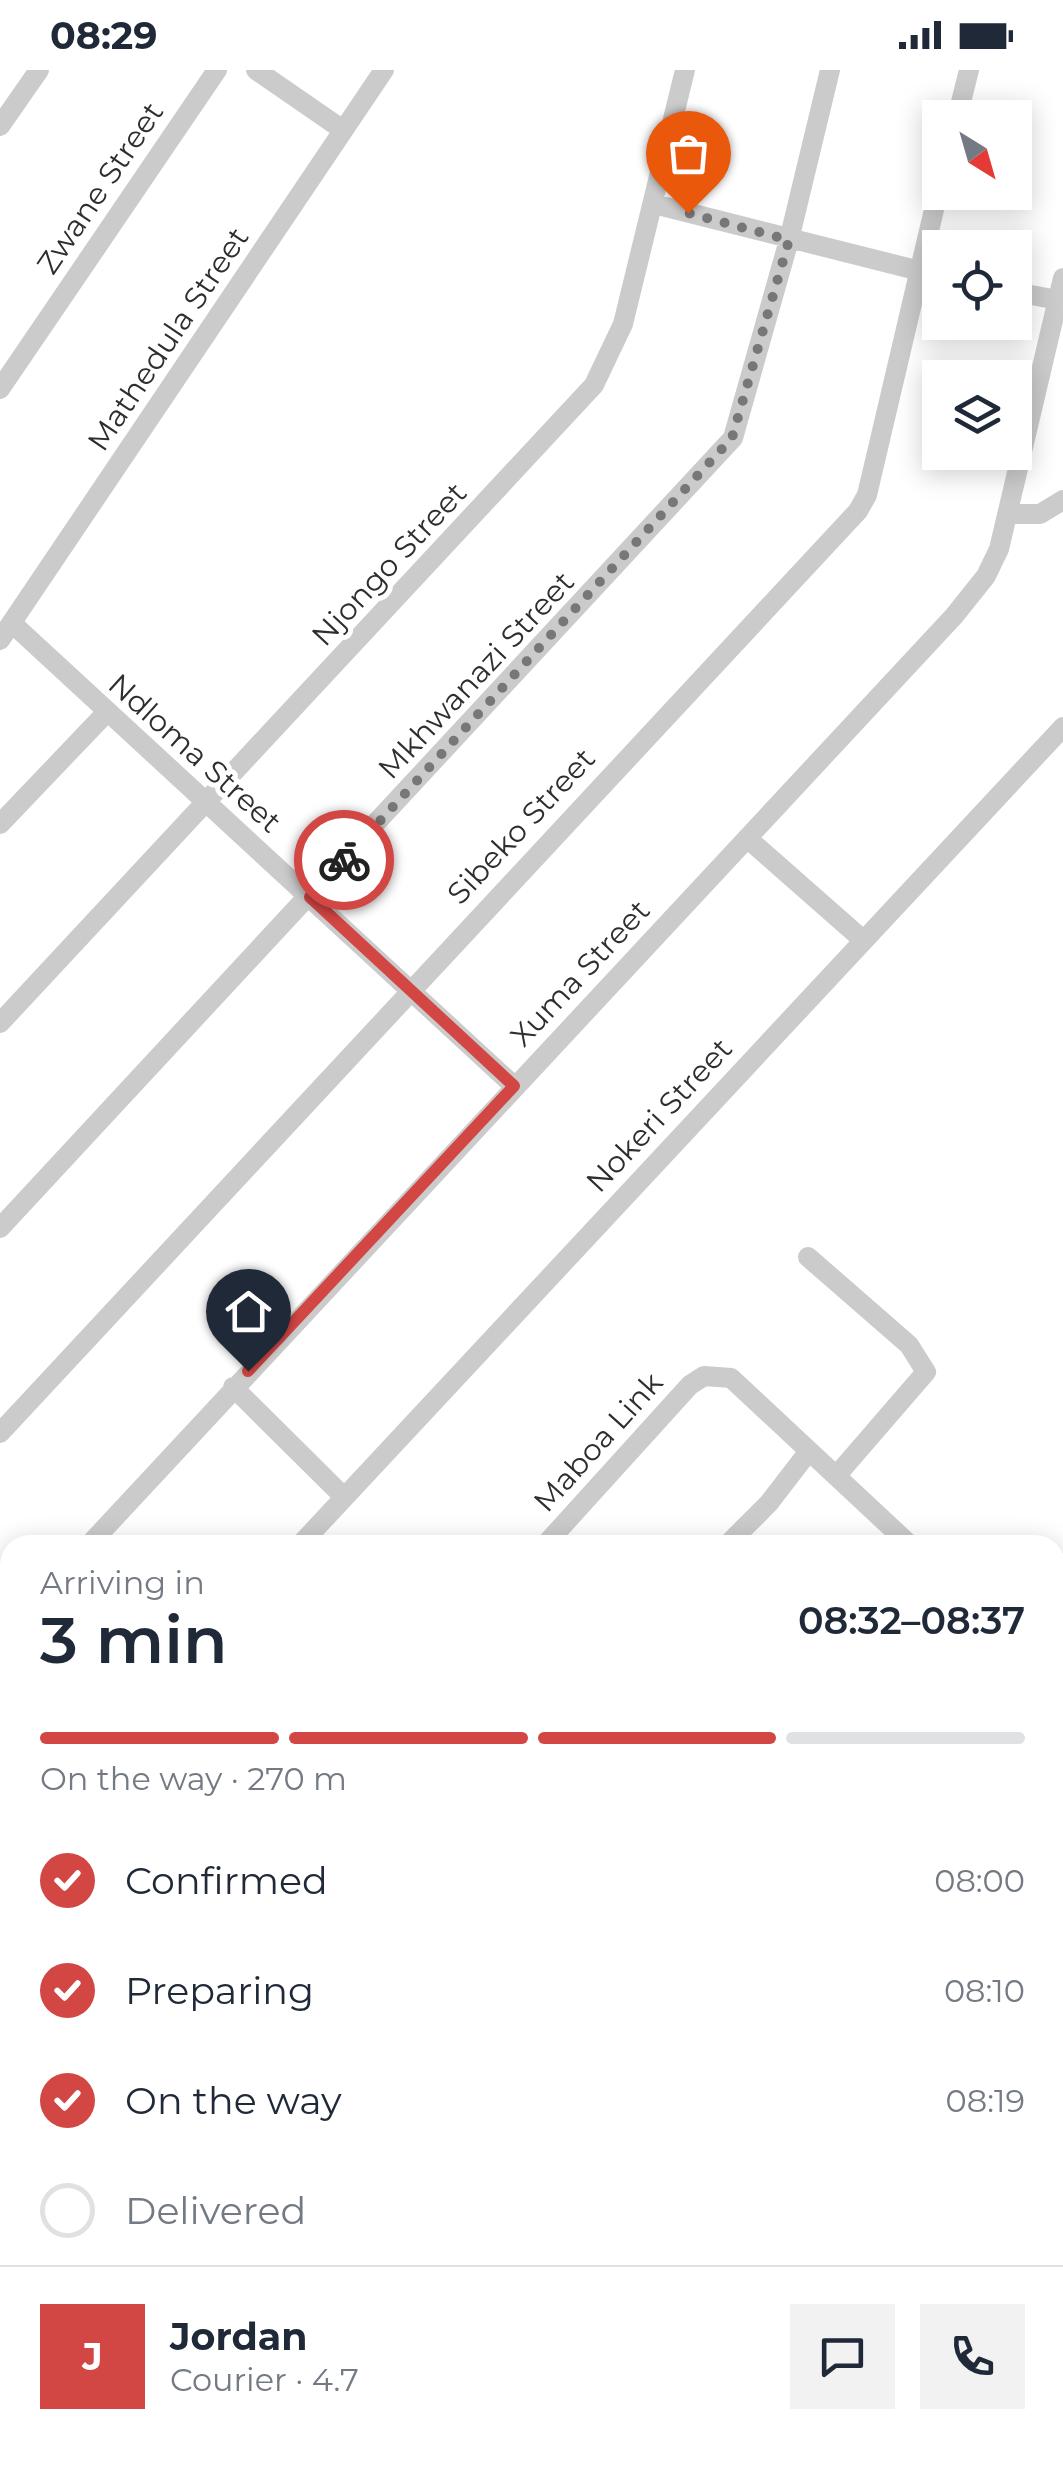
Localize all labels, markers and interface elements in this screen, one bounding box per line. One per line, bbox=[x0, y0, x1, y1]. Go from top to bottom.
text: 08:29 bbox=[50, 12, 157, 59]
street label: Zwane Street bbox=[29, 95, 171, 281]
north arrow bbox=[922, 100, 1032, 210]
map controls bbox=[922, 100, 1032, 470]
pin bbox=[646, 111, 731, 214]
icon: bag bbox=[661, 126, 716, 181]
street label: Mathedula Street bbox=[79, 220, 257, 458]
button: locate bbox=[922, 230, 1032, 340]
button: layers bbox=[922, 360, 1032, 470]
street label: Njongo Street bbox=[304, 475, 474, 653]
street label: Mkhwanazi Street bbox=[370, 564, 582, 786]
street label: Ndloma Street bbox=[101, 666, 289, 840]
street label: Sibeko Street bbox=[439, 740, 603, 912]
courier bbox=[294, 810, 394, 910]
icon: bike bbox=[317, 833, 372, 888]
street label: Xuma Street bbox=[503, 892, 657, 1054]
street label: Nokeri Street bbox=[578, 1030, 740, 1200]
pin bbox=[206, 1269, 291, 1372]
icon: home bbox=[221, 1284, 276, 1339]
street label: Maboa Link bbox=[526, 1365, 670, 1519]
text: Arriving in bbox=[40, 1563, 205, 1602]
text: 08:32–08:37 bbox=[798, 1597, 1025, 1644]
text: 3 min bbox=[40, 1600, 228, 1679]
text: On the way · 270 m bbox=[40, 1759, 347, 1798]
icon: check bbox=[40, 1853, 95, 1908]
text: Confirmed bbox=[125, 1857, 328, 1904]
text: 08:00 bbox=[934, 1861, 1025, 1900]
icon: check bbox=[40, 1963, 95, 2018]
text: Preparing bbox=[125, 1967, 314, 2014]
text: 08:10 bbox=[944, 1971, 1025, 2010]
icon: check bbox=[40, 2073, 95, 2128]
text: On the way bbox=[125, 2077, 342, 2124]
text: 08:19 bbox=[946, 2081, 1025, 2120]
text: Delivered bbox=[125, 2187, 306, 2234]
button: chat bbox=[790, 2304, 895, 2409]
button: phone bbox=[920, 2304, 1025, 2409]
text: Jordan bbox=[170, 2313, 308, 2360]
text: J bbox=[82, 2333, 103, 2380]
text: Courier · 4.7 bbox=[170, 2360, 359, 2399]

